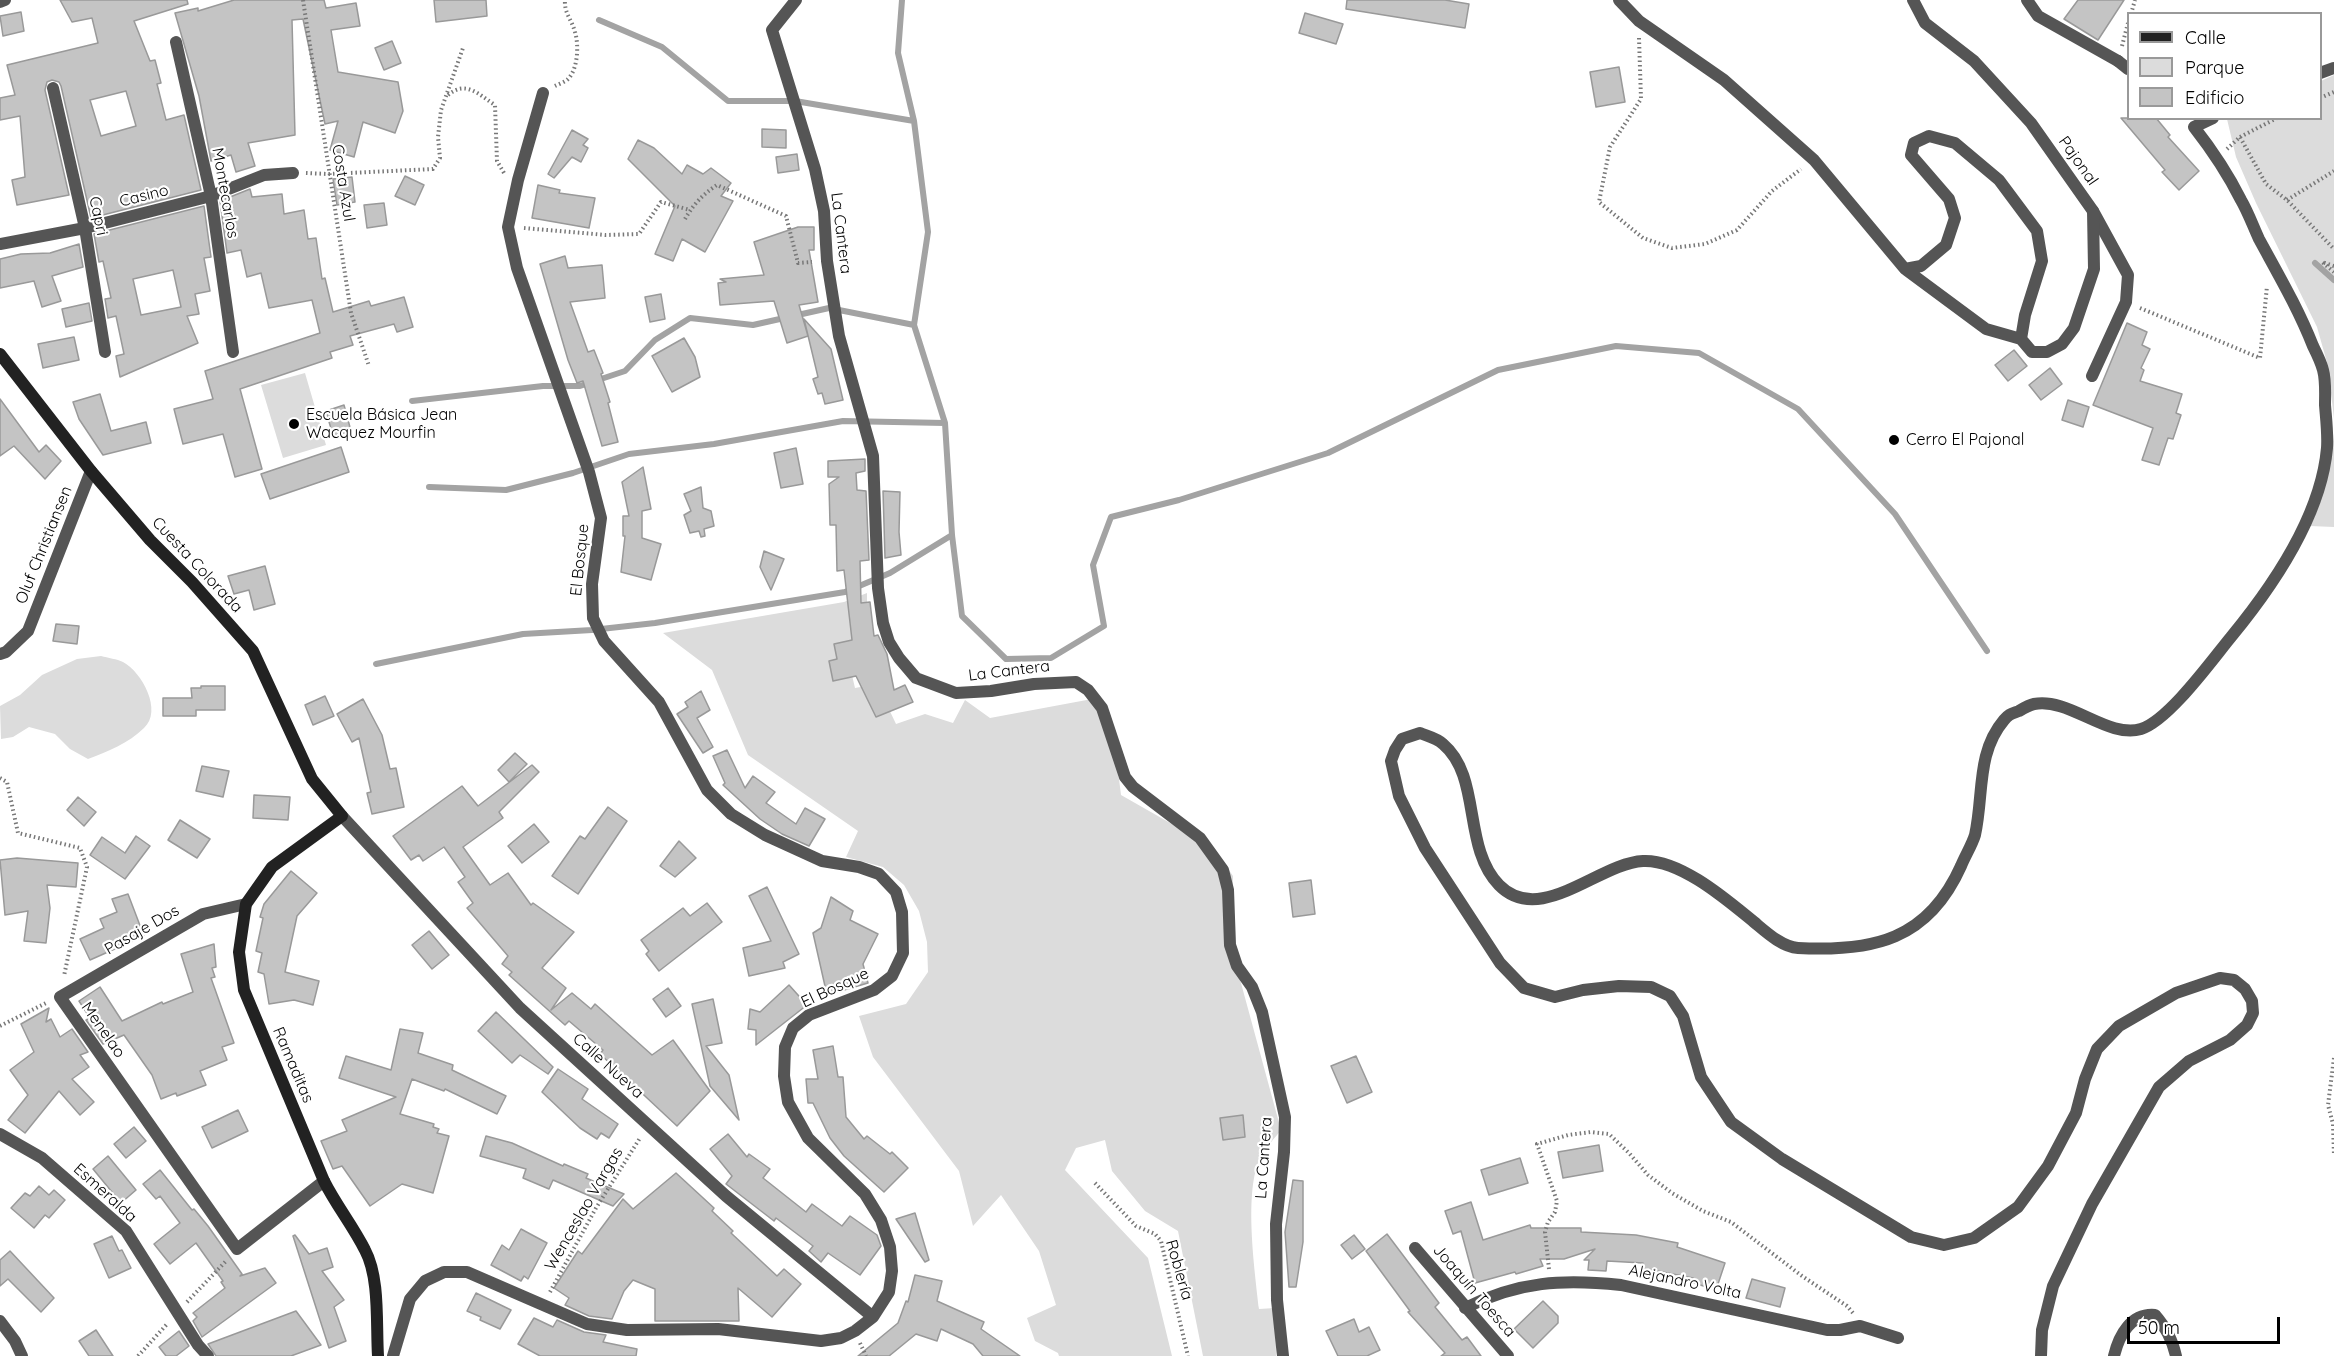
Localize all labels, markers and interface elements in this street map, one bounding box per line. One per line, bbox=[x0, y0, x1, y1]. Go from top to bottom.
legend bbox=[2127, 12, 2322, 120]
text: Calle bbox=[2185, 26, 2226, 49]
text: Parque bbox=[2185, 56, 2244, 79]
text: Edificio bbox=[2185, 86, 2244, 109]
street label: Pajonal bbox=[2054, 133, 2102, 189]
street label: Costa Azul bbox=[327, 143, 359, 223]
street label: Montecarlos bbox=[208, 146, 242, 240]
street label: Casino bbox=[117, 181, 171, 211]
street label: La Cantera bbox=[826, 191, 856, 275]
street label: Capri bbox=[85, 195, 111, 237]
place label: Escuela Básica Jean Wacquez Mourfin bbox=[306, 405, 457, 443]
marker: Escuela Básica Jean Wacquez Mourfin bbox=[287, 417, 301, 431]
place label: Cerro El Pajonal bbox=[1906, 430, 2024, 450]
marker: Cerro El Pajonal bbox=[1887, 433, 1901, 447]
street label: Oluf Christiansen bbox=[12, 483, 76, 607]
street label: Cuesta Colorada bbox=[148, 513, 246, 617]
street label: El Bosque bbox=[567, 523, 593, 597]
street label: La Cantera bbox=[967, 656, 1051, 686]
street label: Pasaje Dos bbox=[101, 901, 183, 959]
street label: El Bosque bbox=[798, 964, 872, 1012]
street label: Menelao bbox=[77, 998, 129, 1062]
street label: Ramaditas bbox=[268, 1024, 318, 1106]
street label: Calle Nueva bbox=[569, 1029, 647, 1103]
street label: La Cantera bbox=[1252, 1116, 1276, 1200]
street label: Wenceslao Vargas bbox=[541, 1144, 627, 1274]
street label: Esmeralda bbox=[69, 1160, 141, 1226]
street label: Roblería bbox=[1161, 1238, 1197, 1302]
street label: Joaquín Toesca bbox=[1429, 1241, 1519, 1341]
street label: Alejandro Volta bbox=[1627, 1261, 1743, 1303]
scale bar bbox=[2130, 1305, 2283, 1343]
text: 50 m bbox=[2138, 1316, 2180, 1339]

